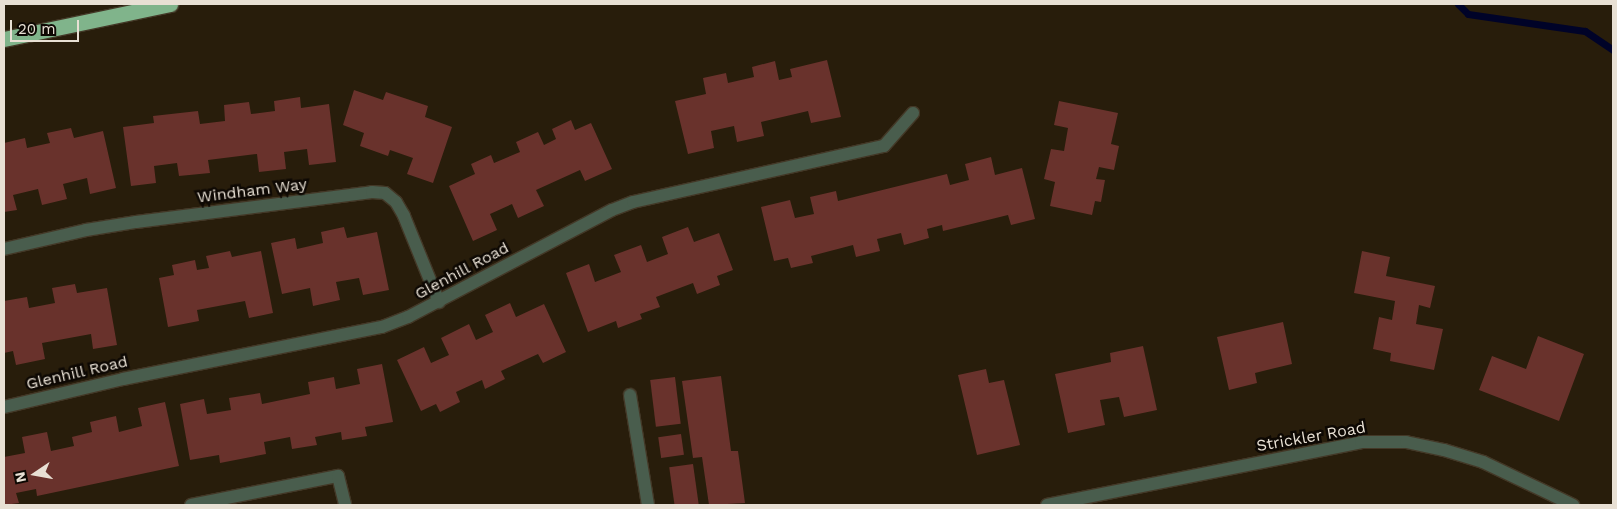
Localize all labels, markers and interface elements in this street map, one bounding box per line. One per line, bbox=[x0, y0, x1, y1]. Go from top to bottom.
scale bar bbox=[12, 10, 81, 42]
text: 20 m bbox=[18, 20, 56, 38]
street label: Windham Way bbox=[196, 175, 308, 207]
street label: Glenhill Road bbox=[412, 238, 512, 304]
street label: Glenhill Road bbox=[24, 352, 130, 394]
street label: Strickler Road bbox=[1255, 418, 1367, 456]
north arrow bbox=[10, 449, 60, 499]
text: N bbox=[11, 470, 29, 484]

